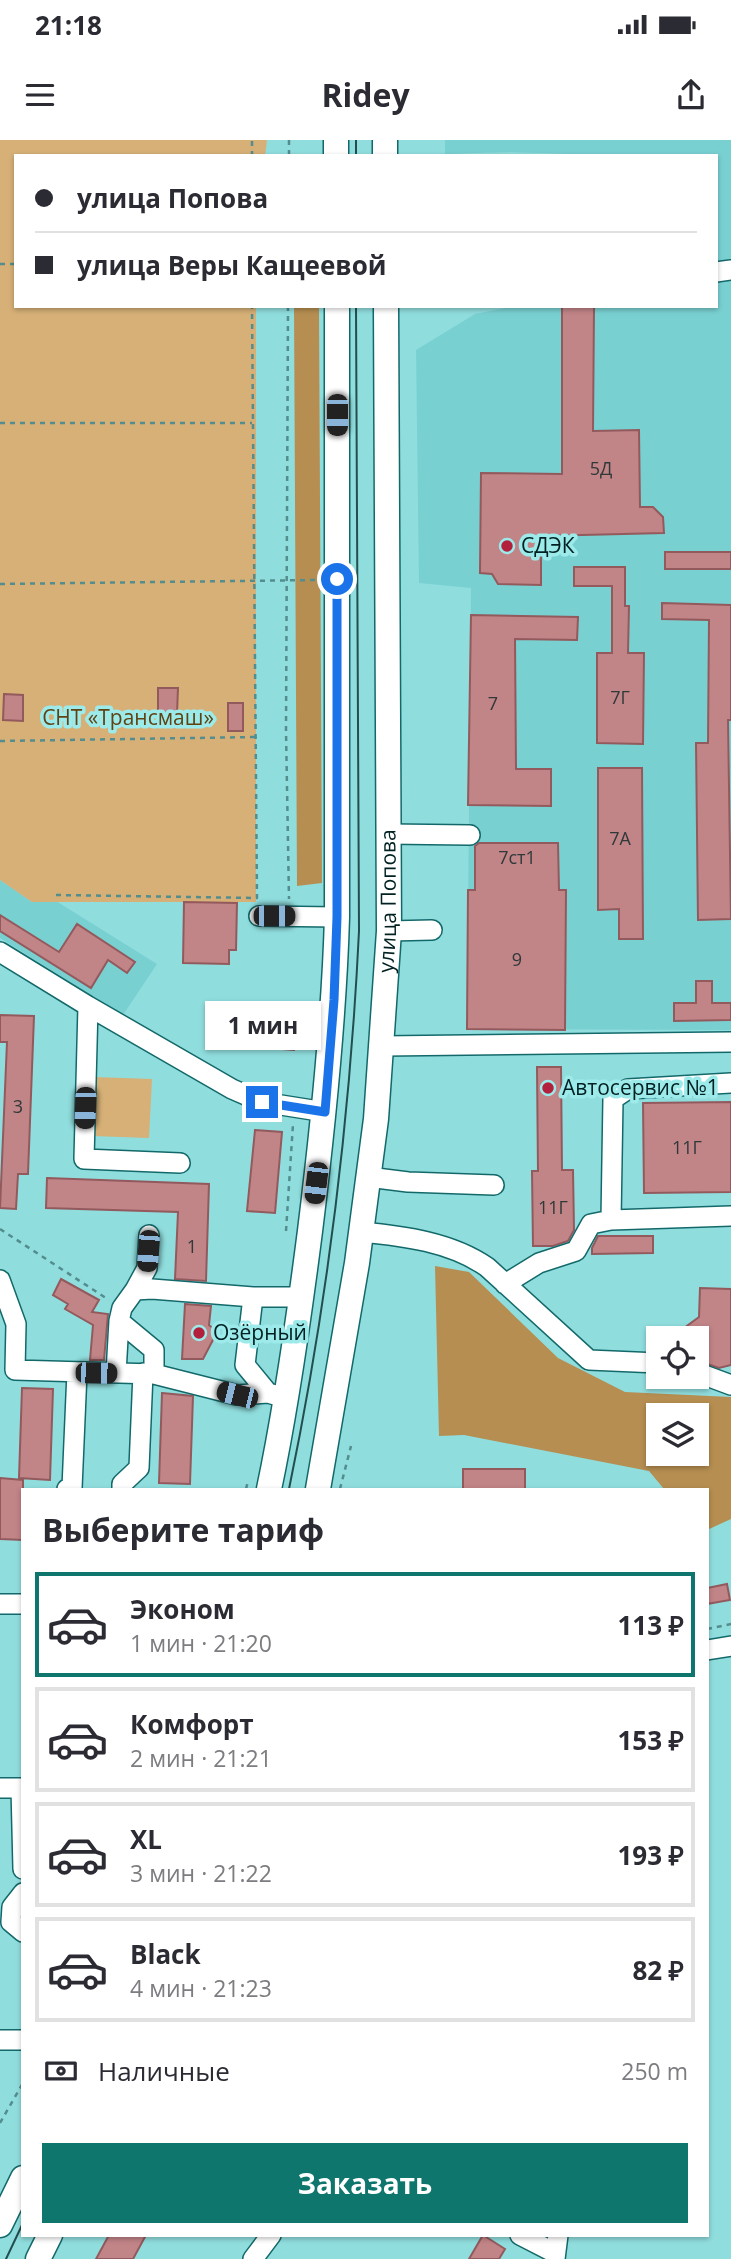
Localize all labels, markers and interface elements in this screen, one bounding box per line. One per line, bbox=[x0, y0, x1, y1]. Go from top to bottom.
text: 21:18 bbox=[35, 7, 102, 43]
text: Ridey bbox=[321, 73, 410, 116]
icon: menu bbox=[21, 76, 59, 114]
icon: share bbox=[672, 76, 710, 114]
text: улица Попова bbox=[77, 180, 268, 216]
text: улица Веры Кащеевой bbox=[77, 247, 386, 283]
car bbox=[327, 394, 348, 436]
house number: 5Д bbox=[590, 456, 612, 480]
place label: СДЭК bbox=[521, 531, 575, 559]
marker: СДЭК bbox=[499, 538, 515, 554]
route start bbox=[321, 563, 353, 595]
house number: 7Г bbox=[610, 685, 630, 709]
house number: 7 bbox=[488, 691, 498, 715]
park label: СНТ «Трансмаш» bbox=[42, 703, 214, 731]
house number: 7А bbox=[609, 826, 631, 850]
street label: улица Попова bbox=[371, 829, 402, 974]
house number: 7ст1 bbox=[498, 845, 536, 869]
car bbox=[254, 906, 296, 927]
house number: 9 bbox=[512, 947, 522, 971]
callout: 1 мин bbox=[204, 1000, 320, 1049]
text: 1 мин bbox=[228, 1009, 298, 1041]
place label: Автосервис №1 bbox=[562, 1073, 719, 1101]
marker: Автосервис №1 bbox=[540, 1080, 556, 1096]
route end bbox=[246, 1086, 278, 1118]
car bbox=[74, 1087, 97, 1129]
house number: 3 bbox=[13, 1094, 23, 1118]
house number: 11Г bbox=[672, 1135, 702, 1159]
car bbox=[304, 1161, 329, 1205]
house number: 11Г bbox=[538, 1195, 568, 1219]
car bbox=[137, 1229, 160, 1273]
house number: 1 bbox=[187, 1234, 197, 1258]
place label: Озёрный bbox=[213, 1318, 307, 1346]
marker: Озёрный bbox=[191, 1325, 207, 1341]
map controls bbox=[646, 1326, 709, 1466]
button: locate bbox=[646, 1326, 709, 1389]
car bbox=[75, 1362, 118, 1384]
car bbox=[215, 1380, 260, 1410]
button: layers bbox=[646, 1403, 709, 1466]
text: Выберите тариф bbox=[42, 1508, 324, 1551]
text: Эконом bbox=[130, 1591, 235, 1627]
icon: car bbox=[46, 1593, 109, 1656]
text: 113 ₽ bbox=[618, 1607, 684, 1643]
text: 1 мин · 21:20 bbox=[130, 1627, 272, 1659]
text: Комфорт bbox=[130, 1706, 254, 1742]
icon: car bbox=[46, 1708, 109, 1771]
text: 153 ₽ bbox=[618, 1722, 684, 1758]
text: 2 мин · 21:21 bbox=[130, 1742, 272, 1774]
text: XL bbox=[130, 1821, 162, 1857]
icon: car bbox=[46, 1823, 109, 1886]
text: 193 ₽ bbox=[618, 1837, 684, 1873]
text: 3 мин · 21:22 bbox=[130, 1857, 272, 1889]
text: Black bbox=[130, 1936, 201, 1972]
icon: car bbox=[46, 1938, 109, 2001]
text: 82 ₽ bbox=[632, 1952, 684, 1988]
text: 4 мин · 21:23 bbox=[130, 1972, 272, 2004]
icon: cash bbox=[42, 2052, 80, 2090]
text: Наличные bbox=[98, 2053, 230, 2089]
text: 250 m bbox=[621, 2055, 688, 2087]
button: Заказать bbox=[42, 2143, 688, 2223]

